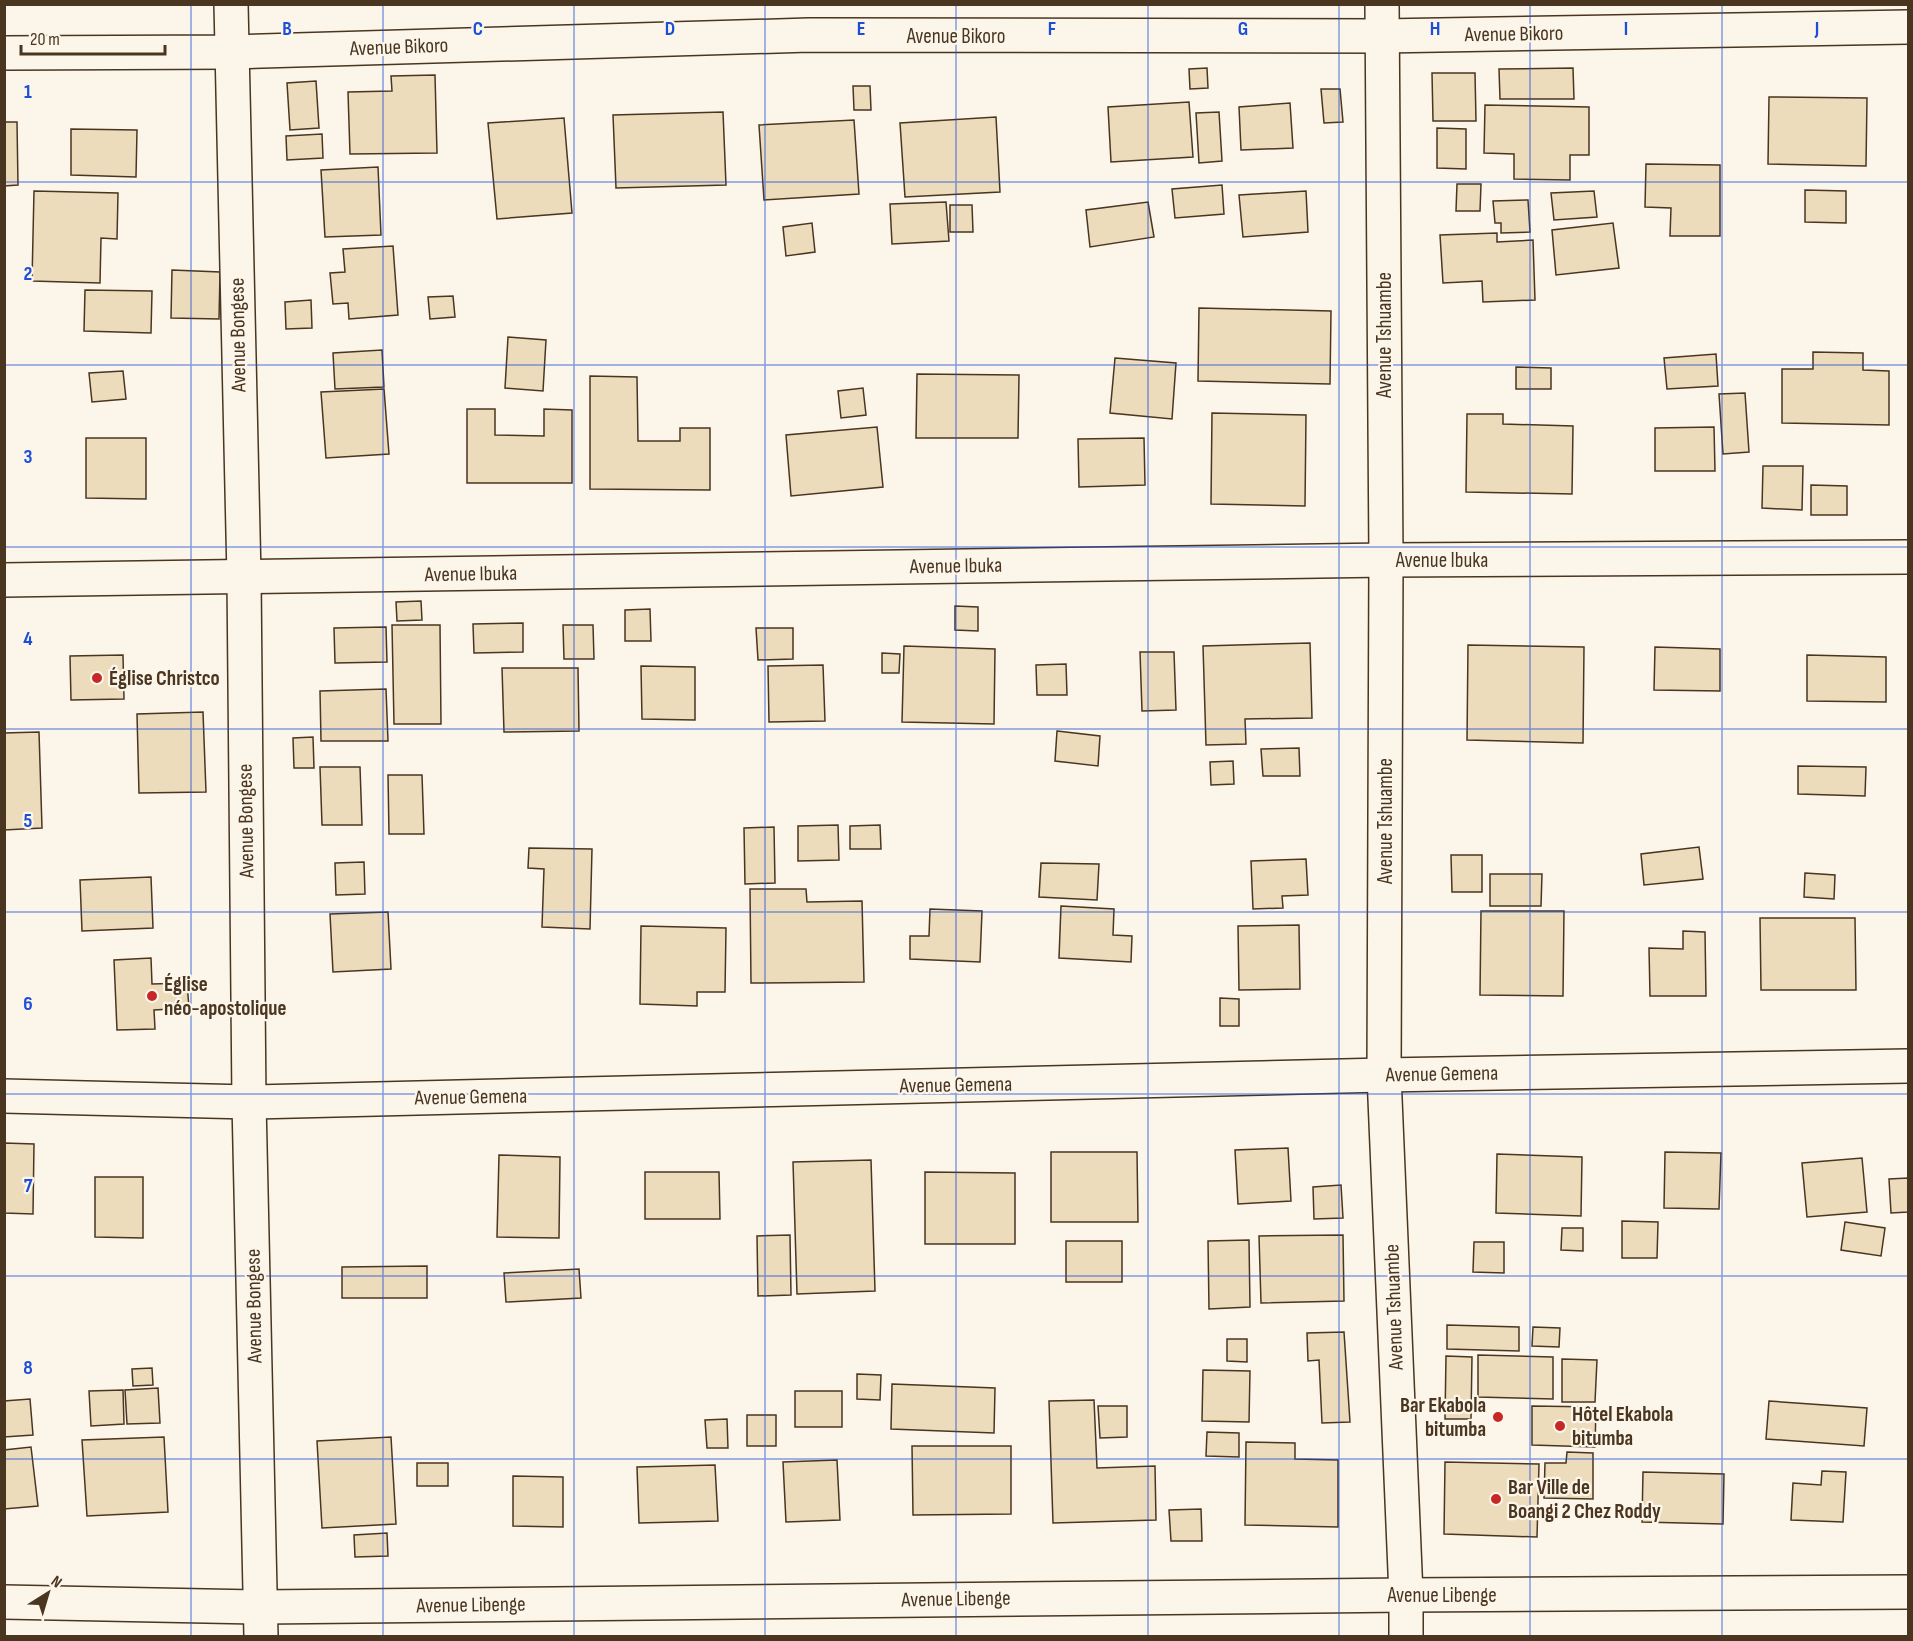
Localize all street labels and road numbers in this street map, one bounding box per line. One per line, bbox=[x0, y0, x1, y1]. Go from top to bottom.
street label: Avenue Bikoro bbox=[1463, 21, 1564, 47]
street label: Avenue Bikoro bbox=[906, 24, 1005, 49]
street label: Avenue Bikoro bbox=[348, 33, 449, 61]
street label: Avenue Tshuambe bbox=[1372, 272, 1397, 399]
street label: Avenue Bongese bbox=[225, 278, 252, 393]
street label: Avenue Ibuka bbox=[1395, 548, 1488, 573]
street label: Avenue Ibuka bbox=[909, 553, 1002, 579]
street label: Avenue Ibuka bbox=[424, 561, 517, 587]
street label: Avenue Tshuambe bbox=[1373, 758, 1398, 885]
street label: Avenue Bongese bbox=[233, 764, 260, 879]
street label: Avenue Gemena bbox=[1384, 1061, 1499, 1087]
street label: Avenue Gemena bbox=[898, 1072, 1013, 1098]
street label: Avenue Gemena bbox=[413, 1084, 528, 1110]
street label: Avenue Tshuambe bbox=[1379, 1244, 1409, 1371]
street label: Avenue Bongese bbox=[241, 1249, 268, 1364]
street label: Avenue Libenge bbox=[1386, 1583, 1497, 1608]
street label: Avenue Libenge bbox=[900, 1586, 1011, 1612]
street label: Avenue Libenge bbox=[415, 1592, 526, 1618]

